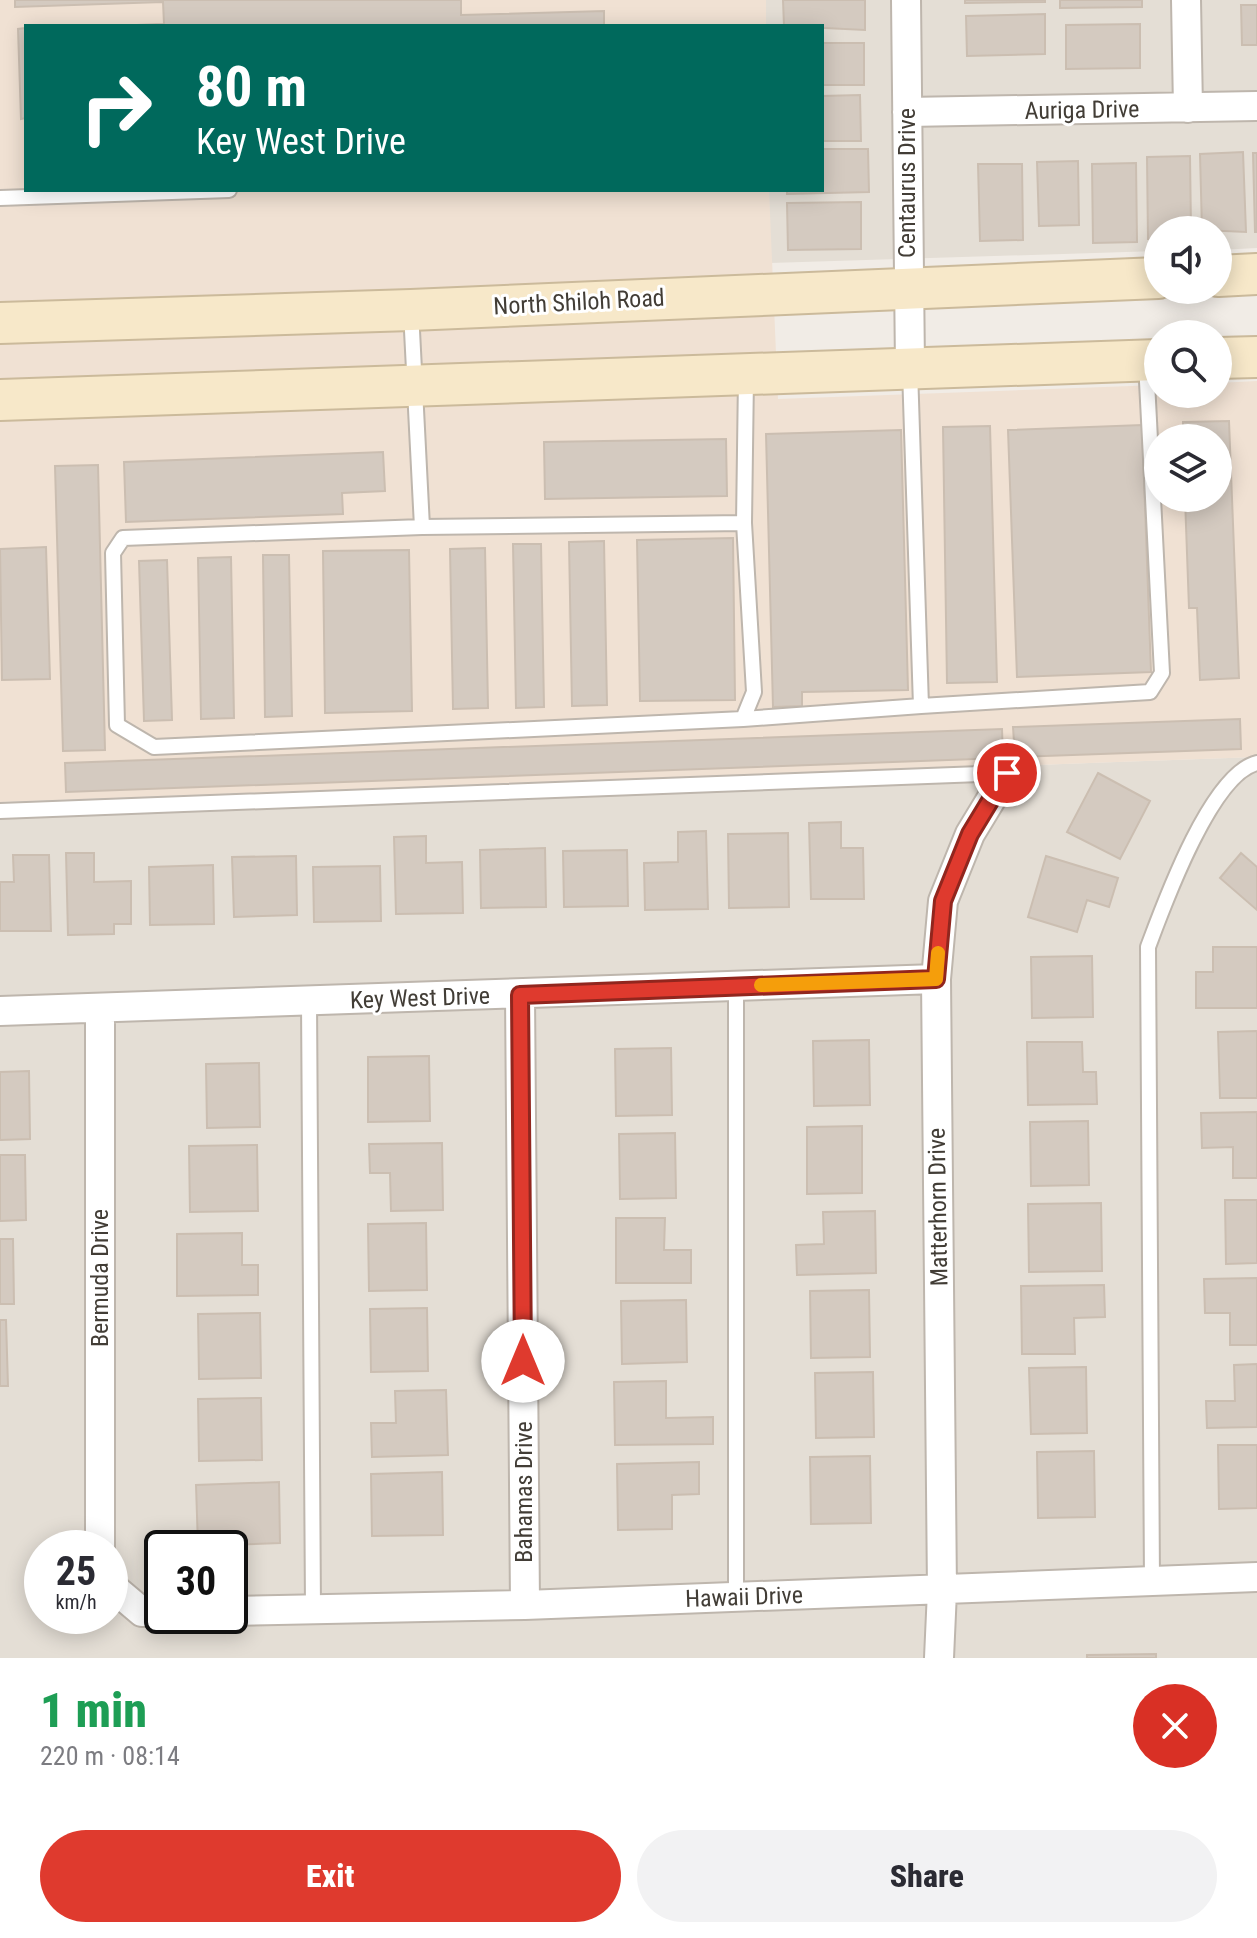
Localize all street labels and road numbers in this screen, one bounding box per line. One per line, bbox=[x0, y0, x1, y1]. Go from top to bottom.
street label: Auriga Drive bbox=[1024, 95, 1140, 125]
street label: Centaurus Drive bbox=[893, 108, 921, 258]
street label: North Shiloh Road bbox=[493, 284, 665, 320]
street label: Key West Drive bbox=[350, 982, 490, 1014]
street label: Matterhorn Drive bbox=[923, 1128, 953, 1286]
street label: Bermuda Drive bbox=[86, 1209, 114, 1347]
street label: Bahamas Drive bbox=[510, 1421, 538, 1563]
street label: Hawaii Drive bbox=[685, 1581, 803, 1613]

